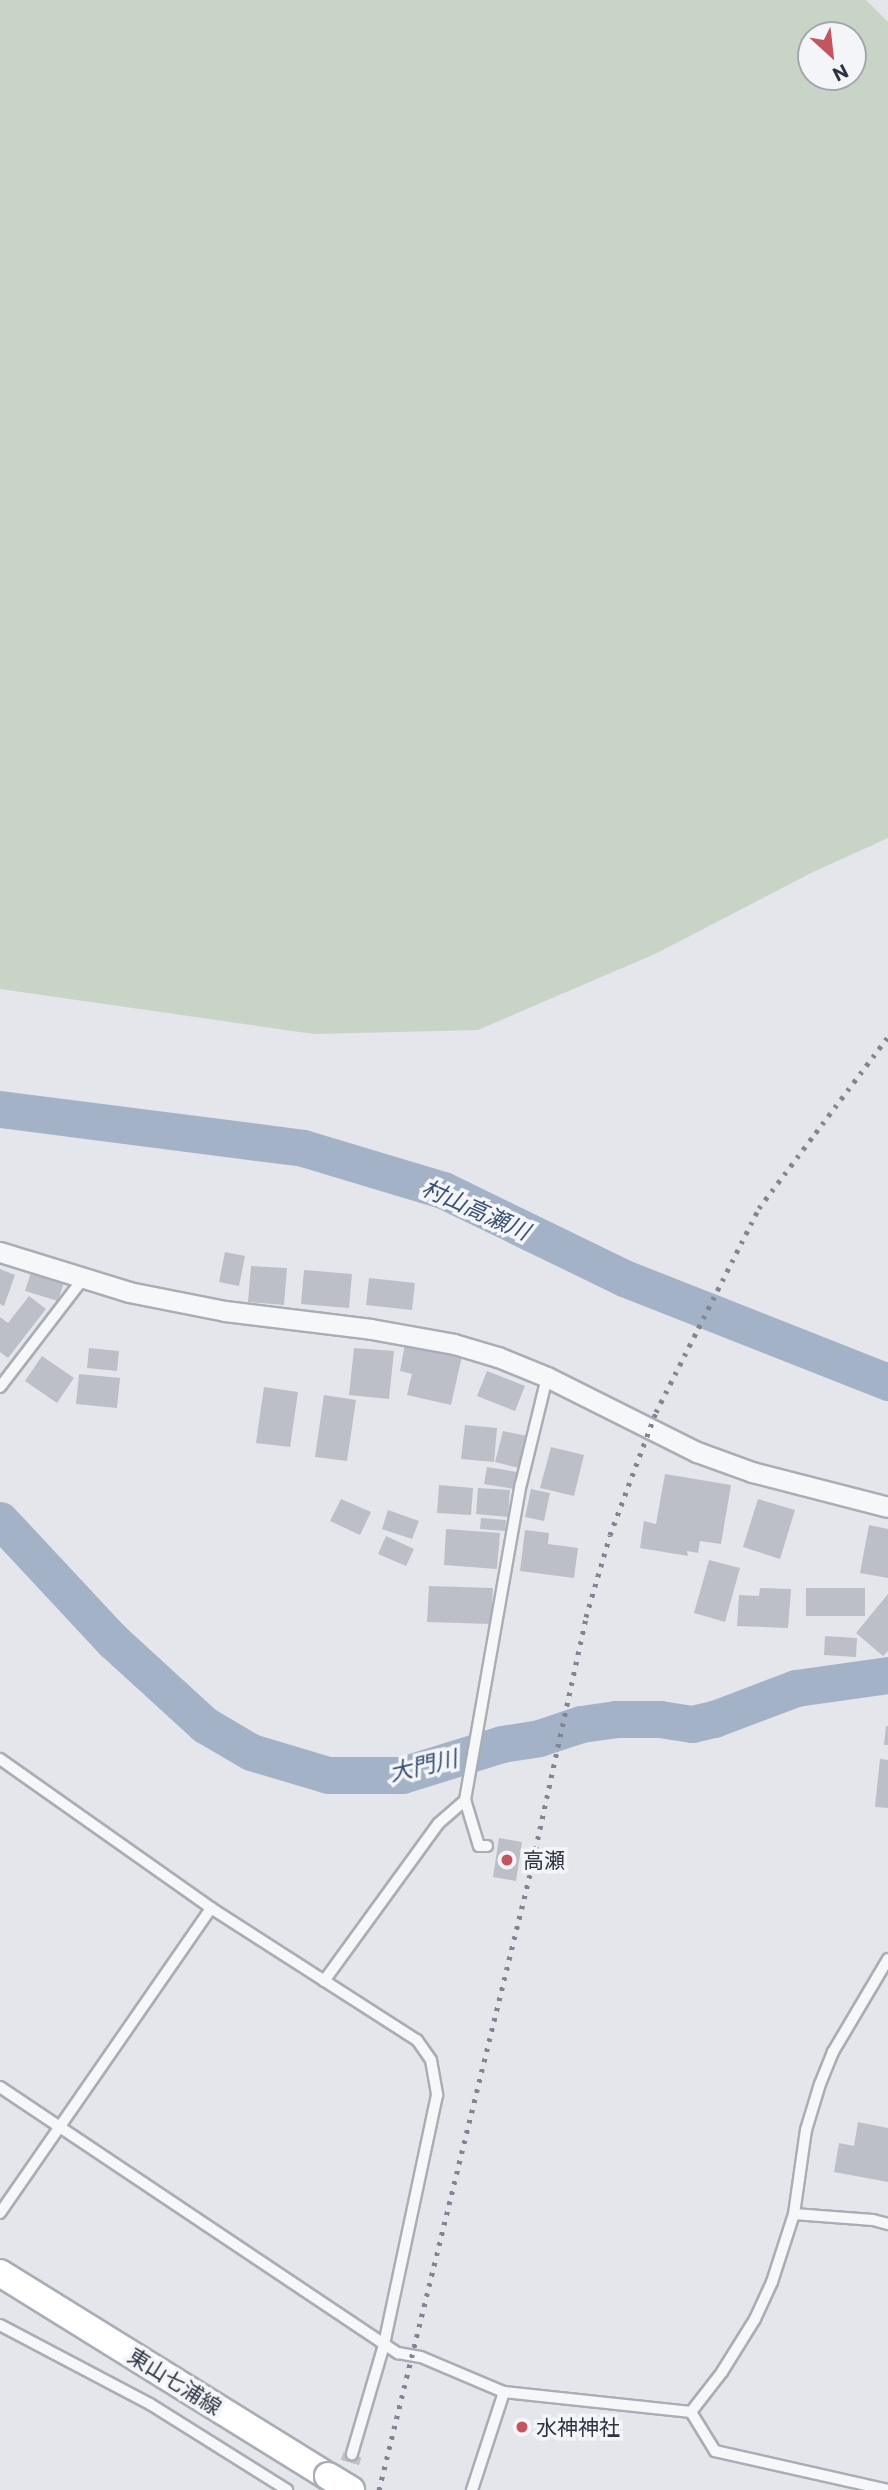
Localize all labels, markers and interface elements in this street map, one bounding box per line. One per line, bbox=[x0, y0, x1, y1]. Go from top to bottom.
north arrow bbox=[797, 21, 867, 91]
text: N bbox=[829, 60, 852, 87]
water label: 村山高瀬川 bbox=[418, 1173, 534, 1245]
water label: 大門川 bbox=[386, 1744, 460, 1786]
place label: 高瀬 bbox=[523, 1847, 565, 1873]
marker: 高瀬 bbox=[497, 1850, 517, 1870]
street label: 東山七浦線 bbox=[124, 2342, 226, 2420]
place label: 水神神社 bbox=[536, 2414, 620, 2440]
marker: 水神神社 bbox=[514, 2419, 530, 2435]

